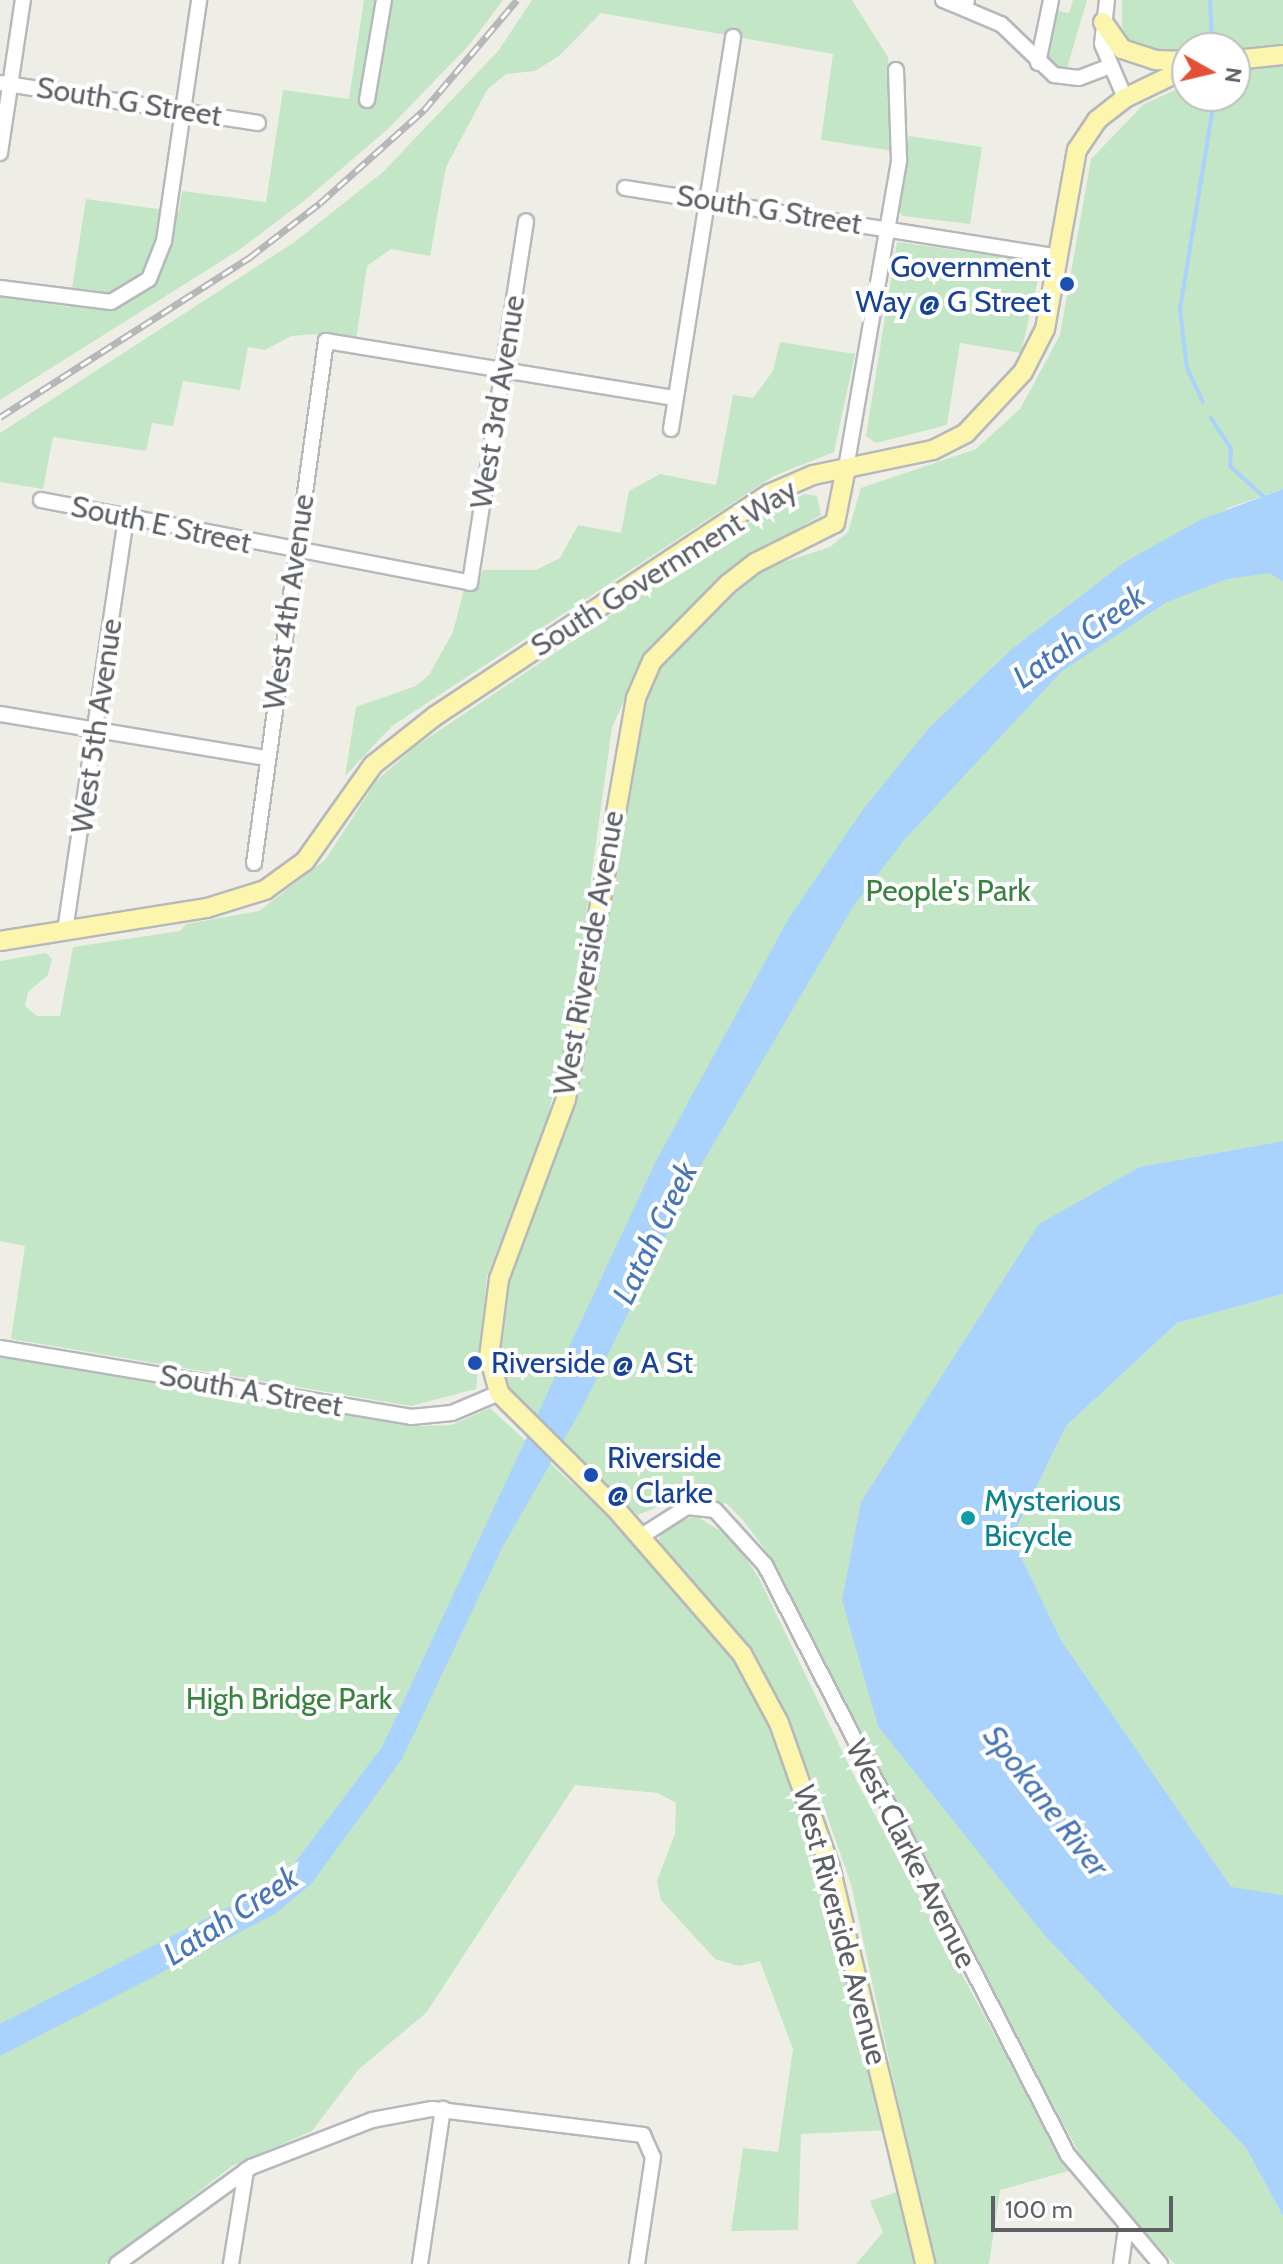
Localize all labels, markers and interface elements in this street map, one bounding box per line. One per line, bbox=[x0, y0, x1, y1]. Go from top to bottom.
north arrow bbox=[1171, 32, 1251, 112]
text: N bbox=[1219, 66, 1248, 85]
street label: South G Street bbox=[34, 70, 224, 134]
street label: South G Street bbox=[674, 178, 864, 242]
place label: Government Way @ G Street bbox=[856, 249, 1051, 320]
marker: Government Way @ G Street bbox=[1058, 275, 1076, 293]
street label: West 3rd Avenue bbox=[463, 293, 533, 511]
street label: South Government Way bbox=[525, 472, 803, 664]
street label: South E Street bbox=[68, 488, 254, 562]
street label: West 4th Avenue bbox=[256, 492, 322, 712]
water label: Latah Creek bbox=[1006, 578, 1152, 696]
street label: West 5th Avenue bbox=[64, 616, 130, 836]
street label: West Riverside Avenue bbox=[546, 808, 632, 1098]
park label: People's Park bbox=[865, 873, 1031, 909]
water label: Latah Creek bbox=[604, 1156, 706, 1310]
place label: Riverside @ A St bbox=[491, 1345, 693, 1381]
marker: Riverside @ A St bbox=[466, 1354, 484, 1372]
street label: South A Street bbox=[157, 1357, 345, 1425]
place label: Riverside @ Clarke bbox=[607, 1440, 721, 1510]
marker: Riverside @ Clarke bbox=[582, 1466, 600, 1484]
place label: Mysterious Bicycle bbox=[984, 1483, 1121, 1554]
marker: Mysterious Bicycle bbox=[959, 1509, 977, 1527]
park label: High Bridge Park bbox=[186, 1681, 392, 1717]
water label: Spokane River bbox=[975, 1718, 1117, 1884]
street label: West Clarke Avenue bbox=[838, 1734, 984, 1974]
street label: West Riverside Avenue bbox=[785, 1781, 895, 2069]
water label: Latah Creek bbox=[157, 1858, 305, 1974]
scale bar bbox=[995, 2180, 1177, 2230]
text: 100 m bbox=[1005, 2195, 1073, 2224]

